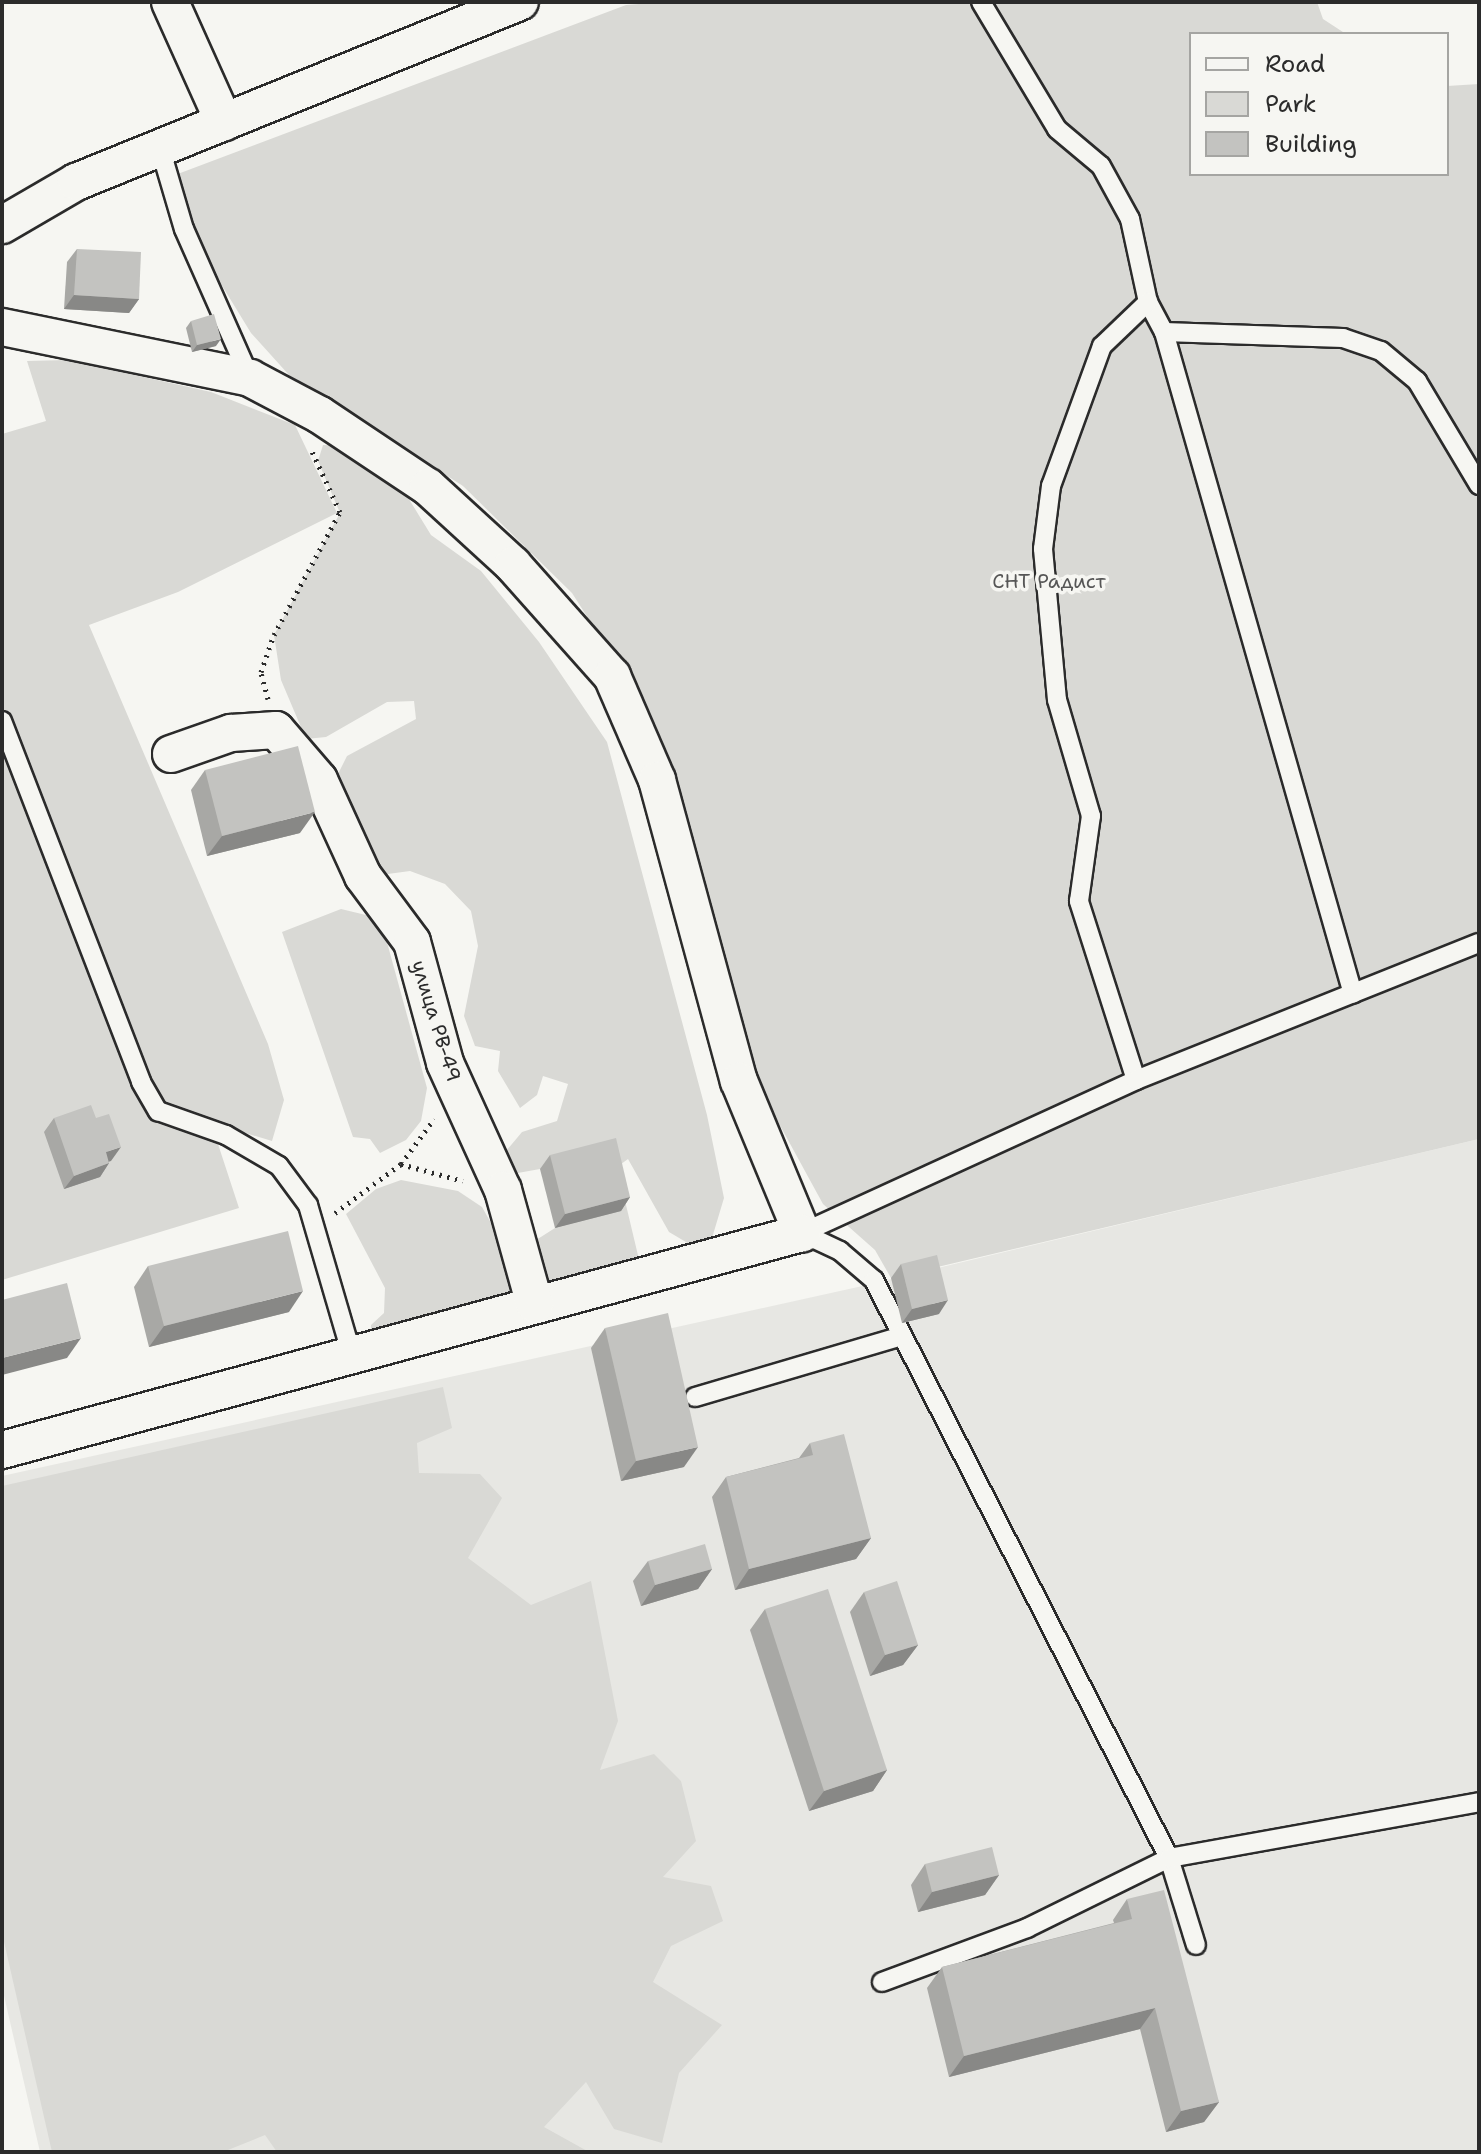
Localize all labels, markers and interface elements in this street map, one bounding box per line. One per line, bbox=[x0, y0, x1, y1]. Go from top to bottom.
legend bbox=[1189, 32, 1449, 176]
text: Road bbox=[1265, 48, 1325, 80]
text: Park bbox=[1265, 88, 1317, 120]
text: Building bbox=[1265, 128, 1357, 160]
park label: СНТ Радист bbox=[992, 569, 1106, 593]
street label: улица РВ-49 bbox=[406, 957, 466, 1085]

